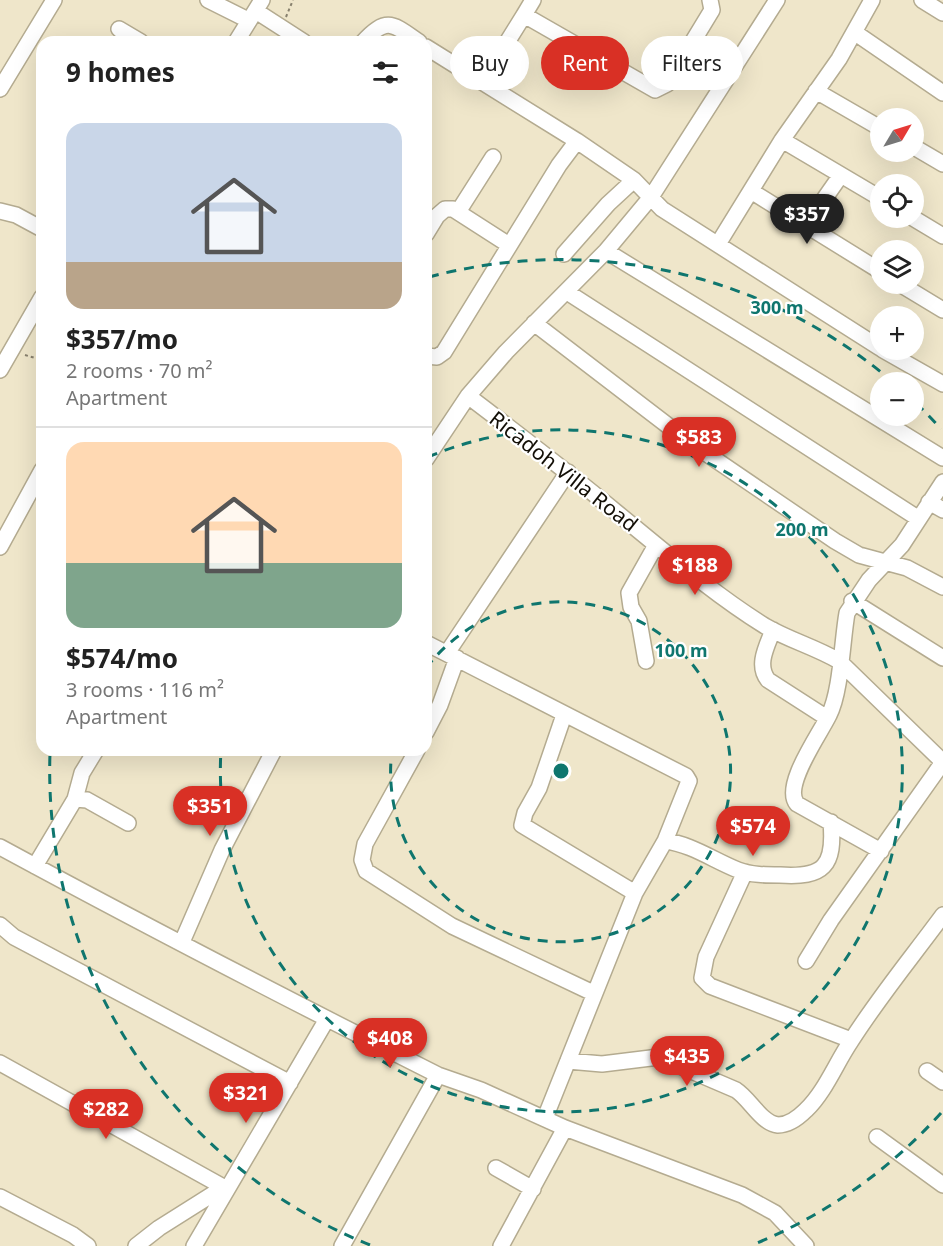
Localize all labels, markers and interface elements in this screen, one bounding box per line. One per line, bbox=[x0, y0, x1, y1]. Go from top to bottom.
chip: Buy bbox=[450, 36, 529, 90]
chip: Rent bbox=[541, 36, 629, 90]
chip: Filters bbox=[641, 36, 743, 90]
text: 9 homes bbox=[66, 54, 175, 90]
icon: filters bbox=[369, 56, 402, 89]
north arrow bbox=[870, 108, 924, 162]
map controls bbox=[870, 108, 924, 426]
icon: home bbox=[180, 162, 288, 270]
button: locate bbox=[870, 174, 924, 228]
pin: $357 bbox=[771, 194, 843, 245]
text: $357 bbox=[784, 200, 830, 227]
button: layers bbox=[870, 240, 924, 294]
text: 300 m bbox=[750, 295, 804, 319]
button: + bbox=[870, 306, 924, 360]
text: $357/mo bbox=[66, 321, 178, 357]
text: 2 rooms · 70 m² bbox=[66, 357, 213, 384]
button: − bbox=[870, 372, 924, 426]
text: Apartment bbox=[66, 384, 167, 411]
street label: Ricadoh Villa Road bbox=[484, 404, 644, 538]
pin: $583 bbox=[663, 417, 735, 468]
text: $583 bbox=[676, 423, 722, 450]
icon: home bbox=[180, 481, 288, 589]
text: 200 m bbox=[775, 517, 829, 541]
pin: $188 bbox=[659, 545, 731, 596]
text: $188 bbox=[672, 551, 718, 578]
text: 100 m bbox=[654, 638, 708, 662]
text: $574/mo bbox=[66, 640, 178, 676]
text: 3 rooms · 116 m² bbox=[66, 676, 224, 703]
text: Apartment bbox=[66, 703, 167, 730]
centre of rings bbox=[551, 761, 571, 781]
pin: $351 bbox=[174, 786, 246, 837]
text: $351 bbox=[187, 792, 233, 819]
pin: $574 bbox=[717, 806, 789, 857]
text: $574 bbox=[730, 812, 776, 839]
pin: $408 bbox=[354, 1018, 426, 1069]
text: $408 bbox=[367, 1024, 413, 1051]
pin: $435 bbox=[651, 1036, 723, 1087]
text: $435 bbox=[664, 1042, 710, 1069]
pin: $321 bbox=[210, 1073, 282, 1124]
text: $321 bbox=[223, 1079, 269, 1106]
pin: $282 bbox=[70, 1089, 142, 1140]
text: $282 bbox=[83, 1095, 129, 1122]

